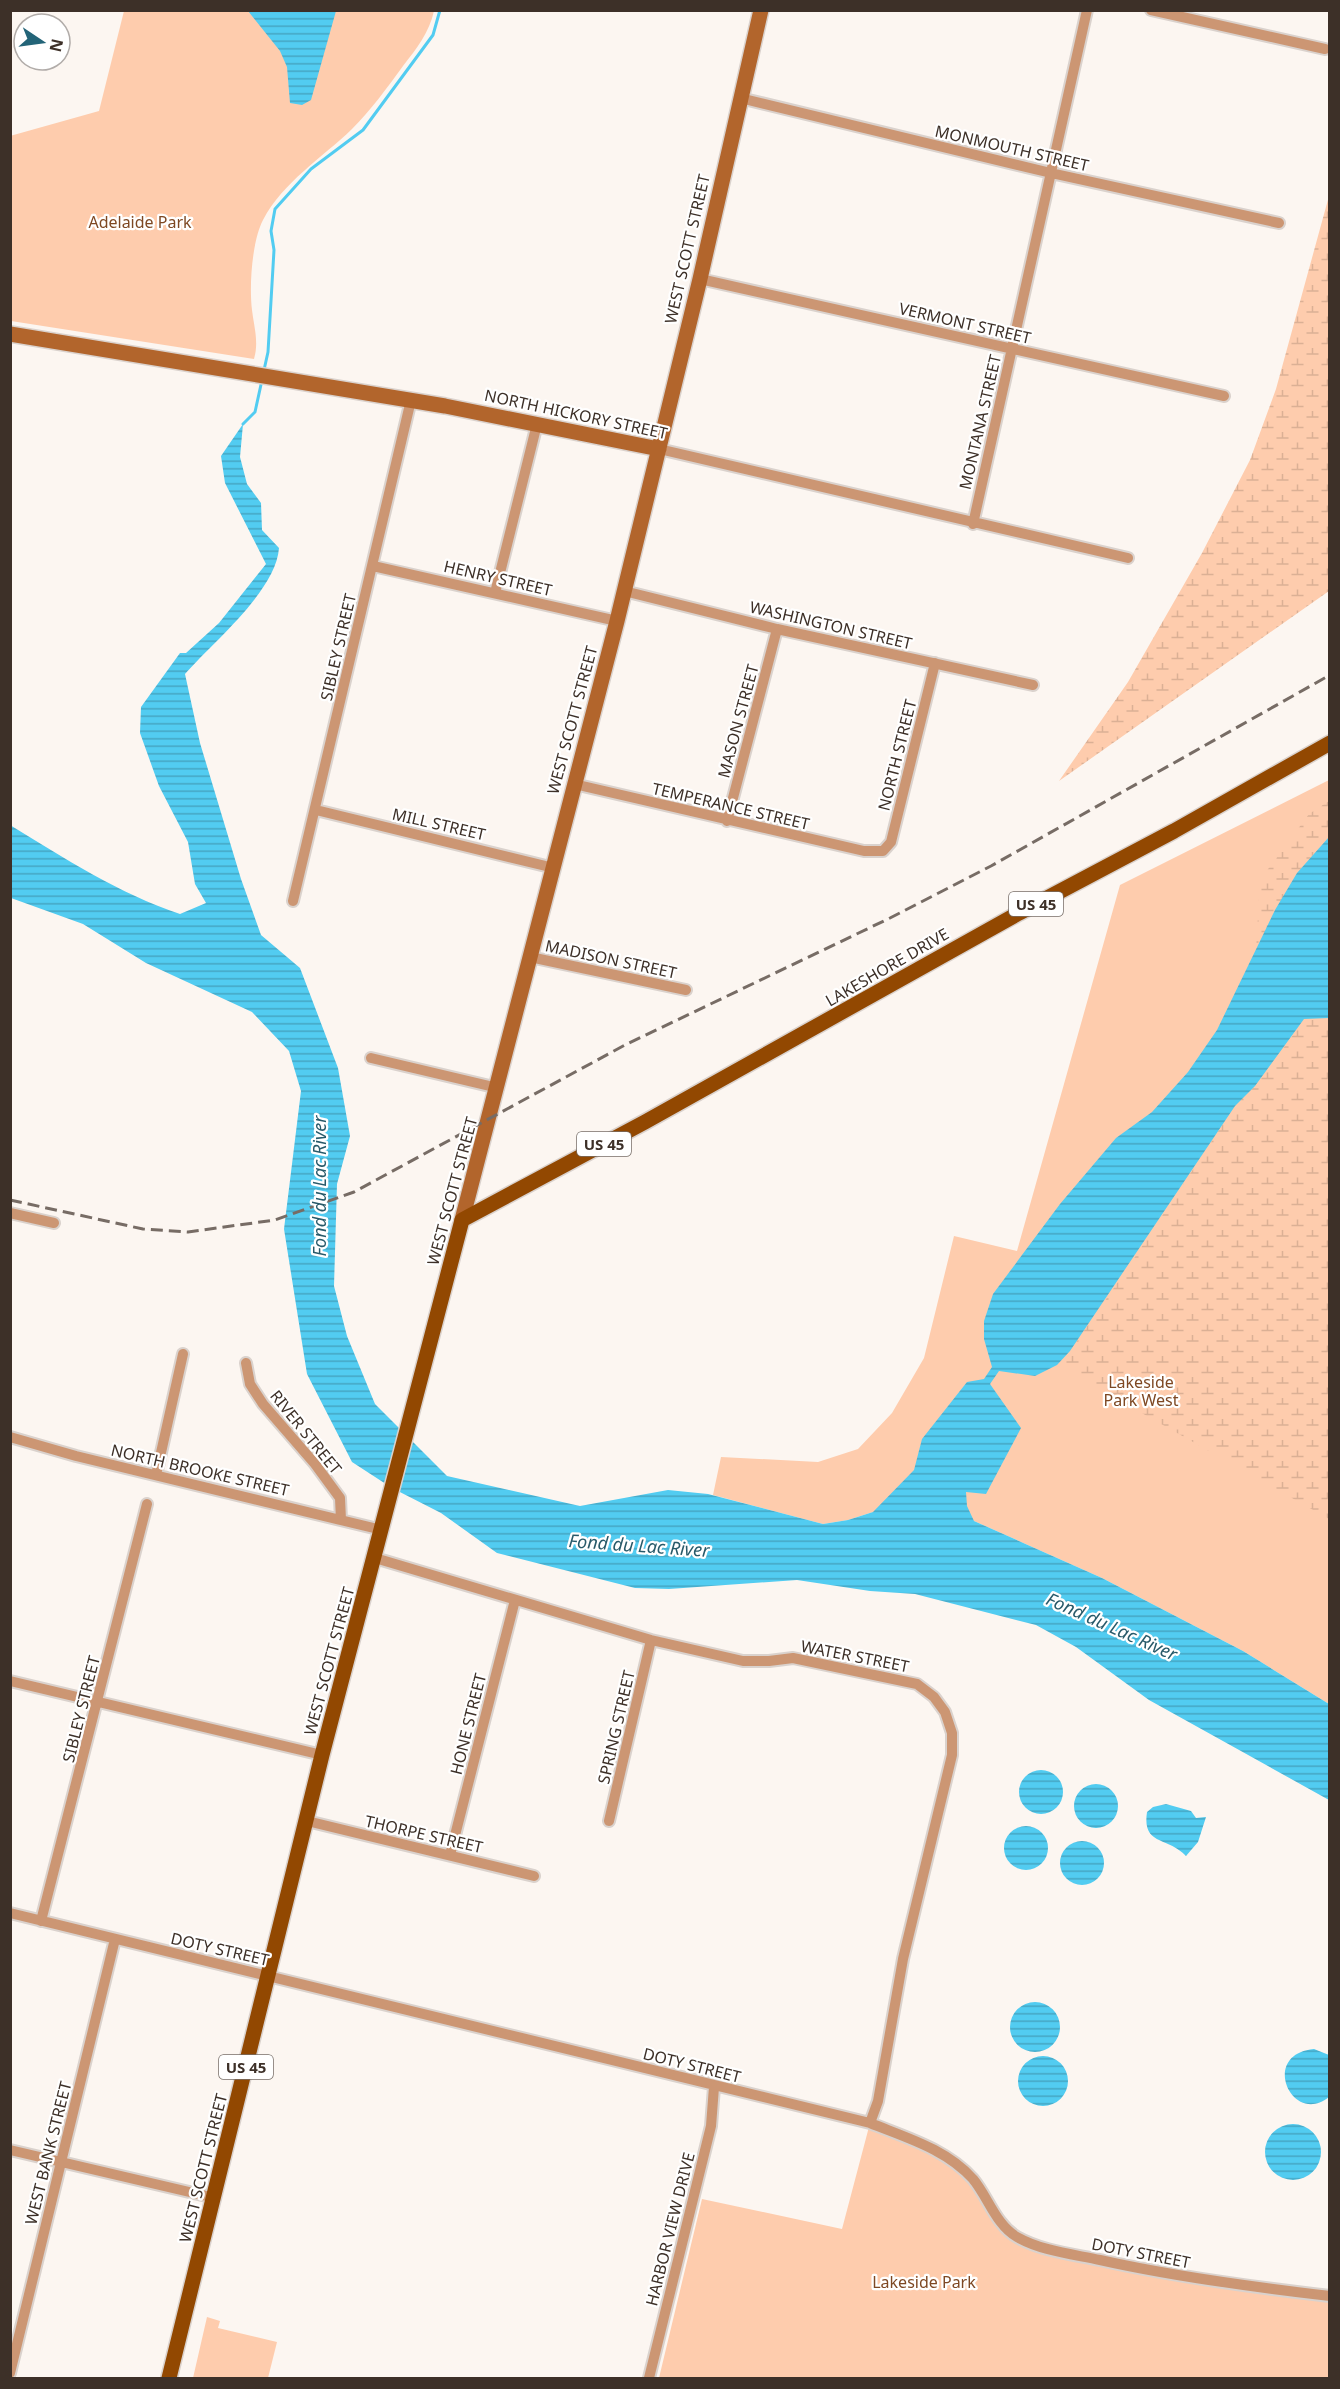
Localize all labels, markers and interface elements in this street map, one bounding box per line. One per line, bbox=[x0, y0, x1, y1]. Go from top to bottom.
north arrow bbox=[12, 12, 72, 72]
text: N bbox=[44, 37, 69, 54]
street label: MONMOUTH STREET bbox=[933, 120, 1091, 176]
street label: WEST SCOTT STREET bbox=[659, 172, 715, 326]
park label: Adelaide Park bbox=[88, 211, 192, 233]
street label: VERMONT STREET bbox=[897, 297, 1033, 349]
street label: MONTANA STREET bbox=[954, 352, 1006, 492]
street label: NORTH HICKORY STREET bbox=[483, 384, 670, 444]
street label: HENRY STREET bbox=[442, 555, 554, 601]
street label: SIBLEY STREET bbox=[315, 591, 361, 703]
street label: WASHINGTON STREET bbox=[748, 596, 914, 654]
street label: WEST SCOTT STREET bbox=[542, 643, 602, 797]
street label: MASON STREET bbox=[712, 662, 764, 780]
street label: NORTH STREET bbox=[873, 697, 921, 813]
street label: TEMPERANCE STREET bbox=[650, 777, 812, 835]
street label: MILL STREET bbox=[390, 803, 488, 845]
road number: US 45 bbox=[1009, 892, 1063, 916]
street label: LAKESHORE DRIVE bbox=[821, 923, 953, 1011]
street label: MADISON STREET bbox=[543, 934, 679, 984]
street label: WEST SCOTT STREET bbox=[422, 1114, 482, 1268]
water label: Fond du Lac River bbox=[307, 1115, 331, 1256]
road number: US 45 bbox=[577, 1132, 631, 1156]
park label: Lakeside Park West bbox=[1104, 1371, 1179, 1411]
street label: RIVER STREET bbox=[265, 1385, 347, 1479]
street label: NORTH BROOKE STREET bbox=[109, 1439, 291, 1501]
water label: Fond du Lac River bbox=[568, 1528, 711, 1562]
street label: WEST SCOTT STREET bbox=[299, 1584, 359, 1738]
water label: Fond du Lac River bbox=[1043, 1586, 1182, 1666]
street label: WATER STREET bbox=[799, 1635, 911, 1677]
street label: SIBLEY STREET bbox=[57, 1653, 105, 1765]
street label: SPRING STREET bbox=[592, 1668, 640, 1786]
street label: HONE STREET bbox=[445, 1671, 491, 1777]
street label: THORPE STREET bbox=[363, 1810, 485, 1858]
street label: DOTY STREET bbox=[169, 1927, 271, 1971]
street label: DOTY STREET bbox=[641, 2042, 743, 2088]
road number: US 45 bbox=[219, 2055, 273, 2079]
street label: WEST BANK STREET bbox=[20, 2079, 76, 2227]
street label: WEST SCOTT STREET bbox=[174, 2091, 232, 2245]
street label: HARBOR VIEW DRIVE bbox=[640, 2150, 700, 2308]
street label: DOTY STREET bbox=[1090, 2233, 1192, 2273]
park label: Lakeside Park bbox=[872, 2271, 976, 2293]

